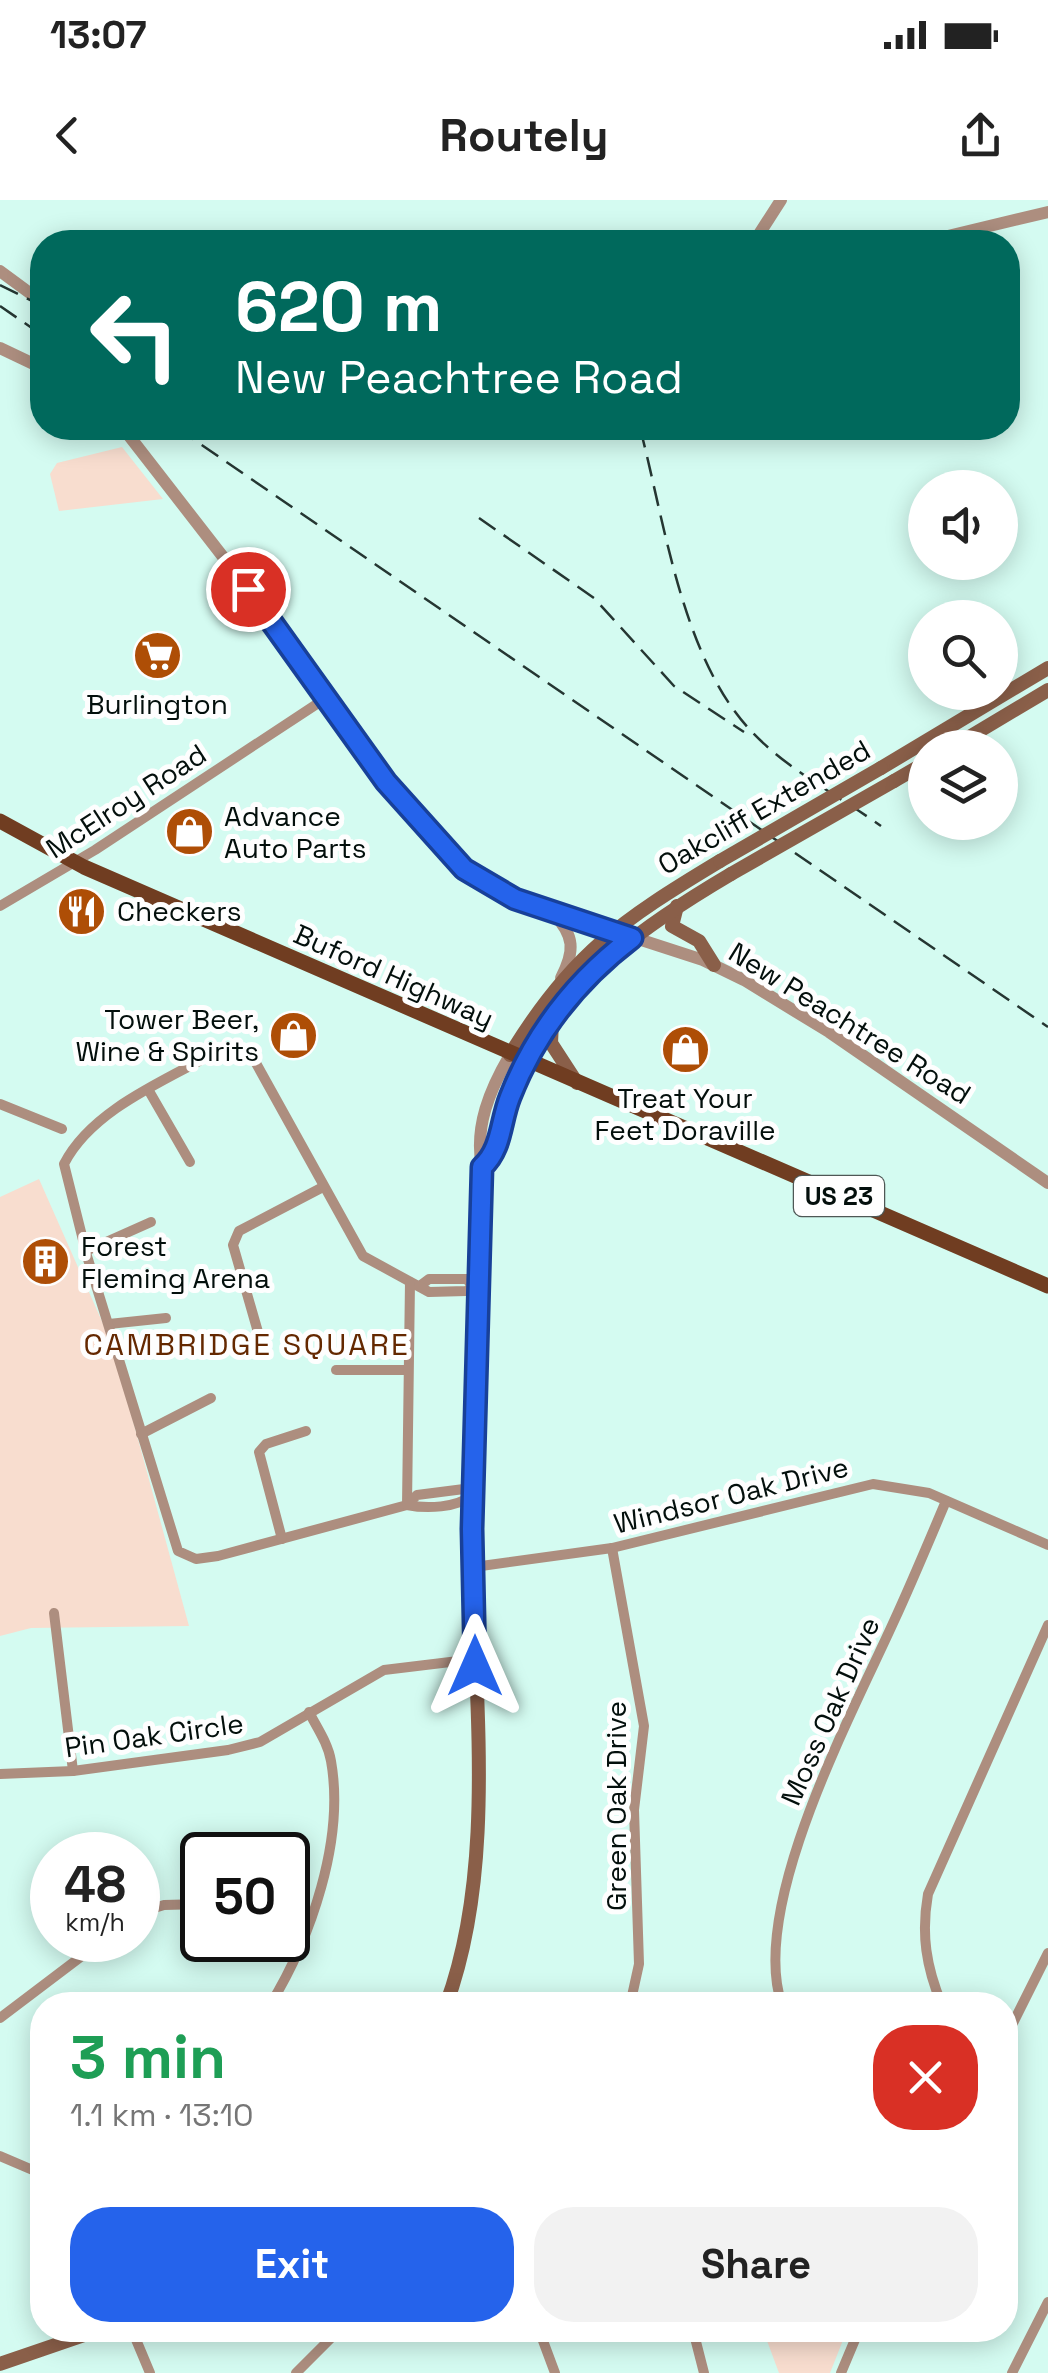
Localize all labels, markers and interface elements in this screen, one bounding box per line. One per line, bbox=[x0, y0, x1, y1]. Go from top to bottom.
text: 13:07 bbox=[50, 11, 147, 59]
text: Routely bbox=[439, 107, 609, 164]
icon: back bbox=[40, 108, 95, 163]
icon: share bbox=[953, 108, 1008, 163]
text: 620 m bbox=[235, 262, 442, 351]
icon: left bbox=[70, 270, 200, 400]
text: New Peachtree Road bbox=[235, 349, 683, 406]
map controls bbox=[908, 470, 1018, 840]
button: sound bbox=[908, 470, 1018, 580]
pin bbox=[206, 547, 291, 632]
icon: arrive bbox=[221, 562, 276, 617]
button: search bbox=[908, 600, 1018, 710]
supermarket icon: Burlington bbox=[131, 630, 183, 682]
place label: Burlington bbox=[86, 686, 228, 722]
button: layers bbox=[908, 730, 1018, 840]
street label: Oakcliff Extended bbox=[651, 732, 877, 882]
street label: McElroy Road bbox=[39, 736, 213, 866]
place label: Advance Auto Parts bbox=[224, 798, 366, 866]
shop icon: Advance Auto Parts bbox=[163, 806, 215, 858]
restaurant icon: Checkers bbox=[56, 885, 108, 937]
place label: Checkers bbox=[117, 893, 241, 929]
street label: Buford Highway bbox=[288, 916, 500, 1036]
street label: New Peachtree Road bbox=[722, 934, 978, 1112]
place label: Tower Beer, Wine & Spirits bbox=[76, 1001, 259, 1069]
shop icon: Tower Beer, Wine & Spirits bbox=[268, 1009, 320, 1061]
shop icon: Treat Your Feet Doraville bbox=[659, 1024, 711, 1076]
place label: Treat Your Feet Doraville bbox=[594, 1080, 776, 1148]
road number: US 23 bbox=[794, 1176, 884, 1216]
place label: Forest Fleming Arena bbox=[81, 1228, 270, 1296]
building icon: Forest Fleming Arena bbox=[20, 1236, 72, 1288]
district label: CAMBRIDGE SQUARE bbox=[83, 1325, 411, 1364]
street label: Windsor Oak Drive bbox=[610, 1448, 852, 1542]
street label: Moss Oak Drive bbox=[772, 1611, 888, 1811]
position arrow bbox=[423, 1614, 527, 1718]
street label: Green Oak Drive bbox=[598, 1701, 634, 1911]
street label: Pin Oak Circle bbox=[62, 1705, 246, 1765]
speed limit sign: 50 bbox=[180, 1832, 310, 1962]
text: 48 bbox=[64, 1853, 126, 1917]
text: km/h bbox=[65, 1906, 125, 1938]
text: 3 min bbox=[70, 2019, 226, 2096]
button: close bbox=[873, 2025, 978, 2130]
text: 1.1 km · 13:10 bbox=[70, 2095, 254, 2135]
button: Exit bbox=[70, 2207, 514, 2322]
button: Share bbox=[534, 2207, 978, 2322]

